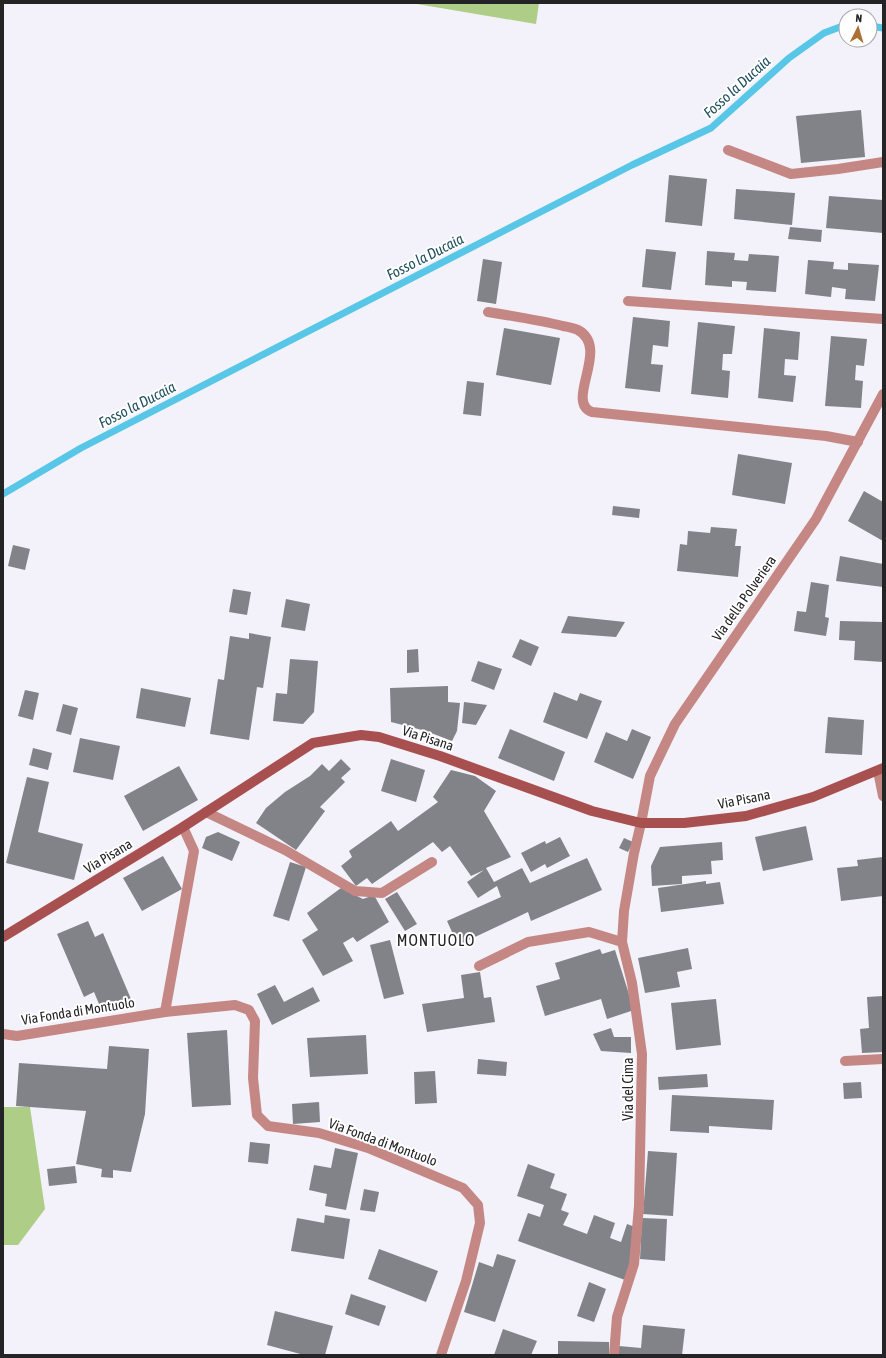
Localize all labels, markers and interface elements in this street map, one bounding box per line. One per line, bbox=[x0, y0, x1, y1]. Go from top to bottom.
north arrow bbox=[838, 8, 878, 48]
text: N bbox=[855, 12, 863, 24]
water label: Fosso la Ducaia bbox=[700, 52, 774, 121]
water label: Fosso la Ducaia bbox=[384, 230, 466, 283]
water label: Fosso la Ducaia bbox=[96, 378, 178, 431]
street label: Via della Polveriera bbox=[709, 552, 779, 644]
street label: Via Pisana bbox=[400, 722, 456, 754]
street label: Via Pisana bbox=[716, 786, 772, 812]
street label: Via Pisana bbox=[81, 835, 135, 877]
district label: MONTUOLO bbox=[397, 931, 475, 949]
street label: Via Fonda di Montuolo bbox=[20, 994, 136, 1028]
street label: Via del Cima bbox=[620, 1057, 636, 1121]
street label: Via Fonda di Montuolo bbox=[327, 1115, 439, 1169]

